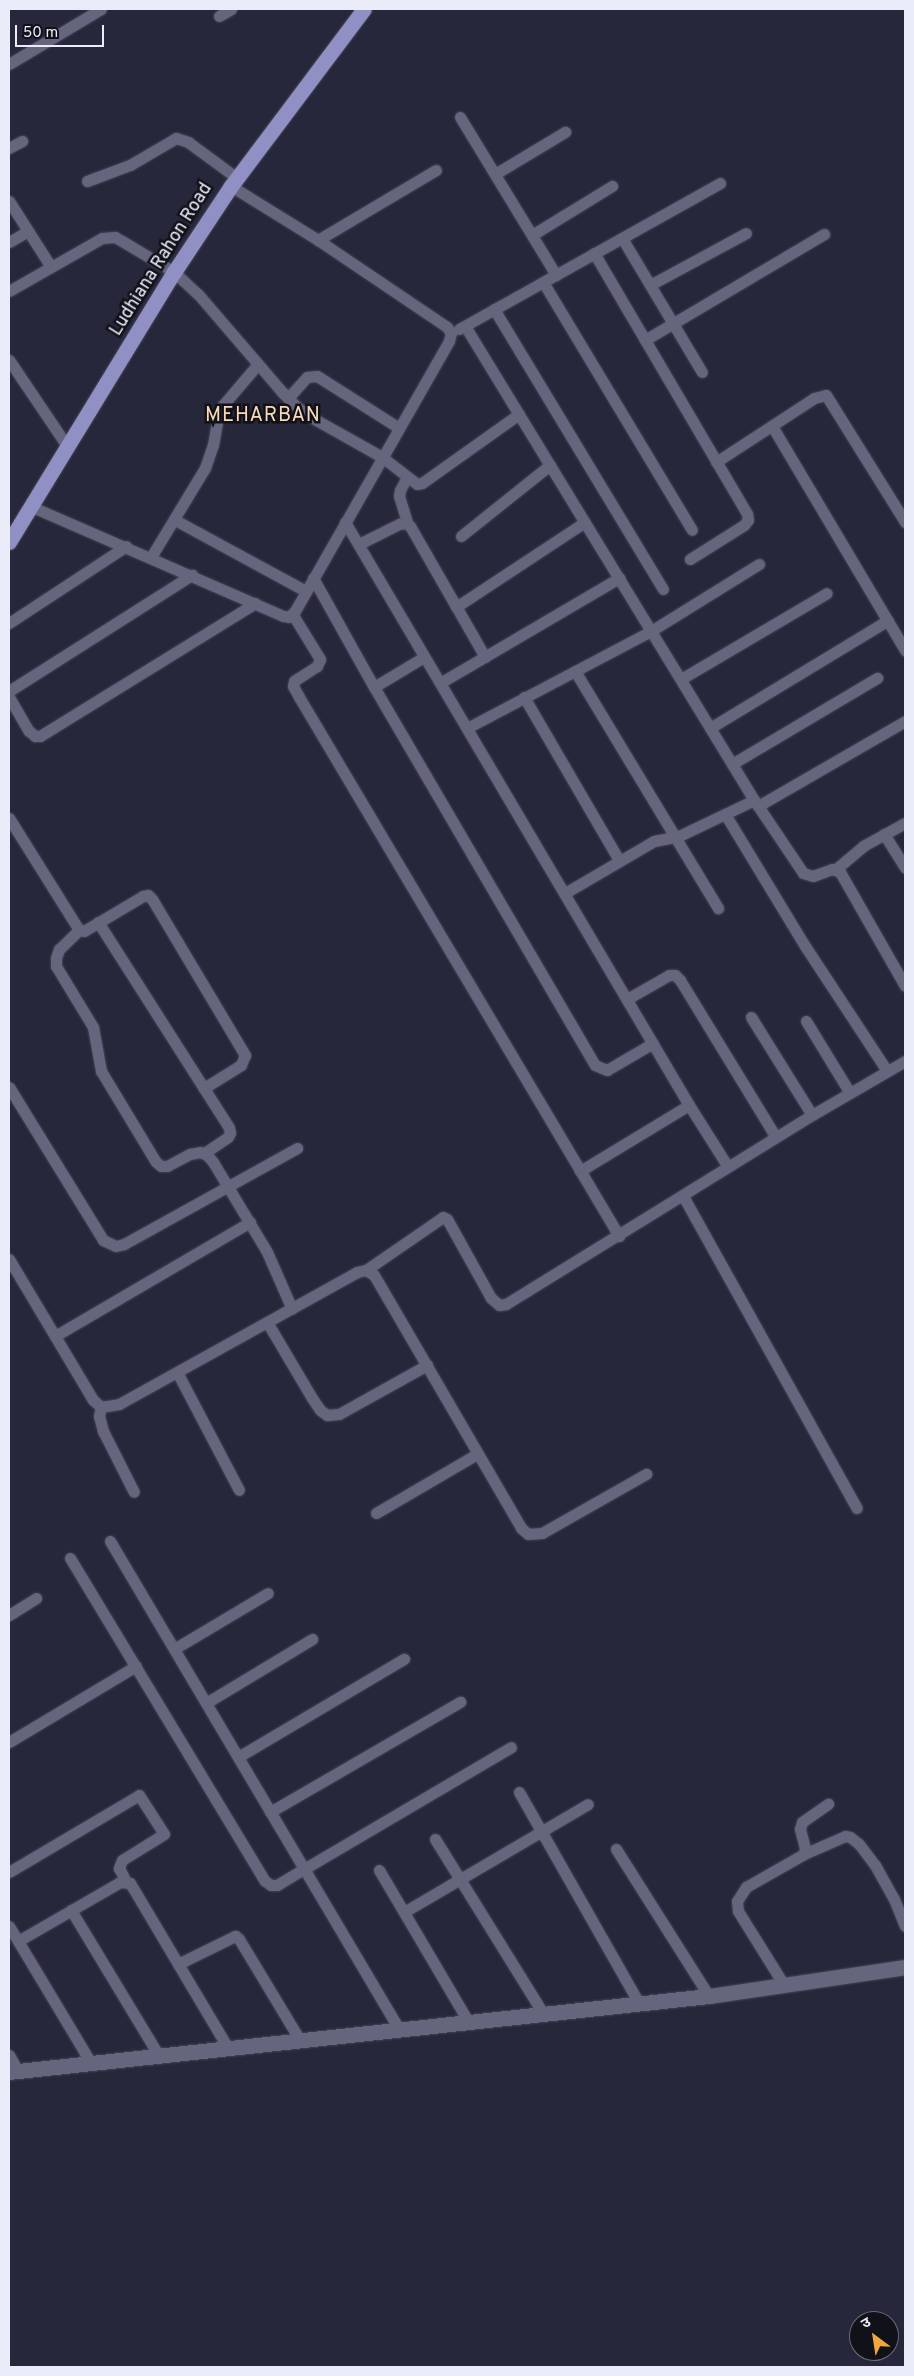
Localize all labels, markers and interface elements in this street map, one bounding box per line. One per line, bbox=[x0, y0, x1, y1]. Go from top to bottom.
scale bar bbox=[18, 15, 106, 47]
text: 50 m bbox=[23, 24, 58, 43]
street label: Ludhiana Rahon Road bbox=[106, 180, 218, 340]
district label: MEHARBAN bbox=[204, 404, 322, 428]
north arrow bbox=[849, 2311, 899, 2361]
text: उ bbox=[859, 2314, 874, 2333]

